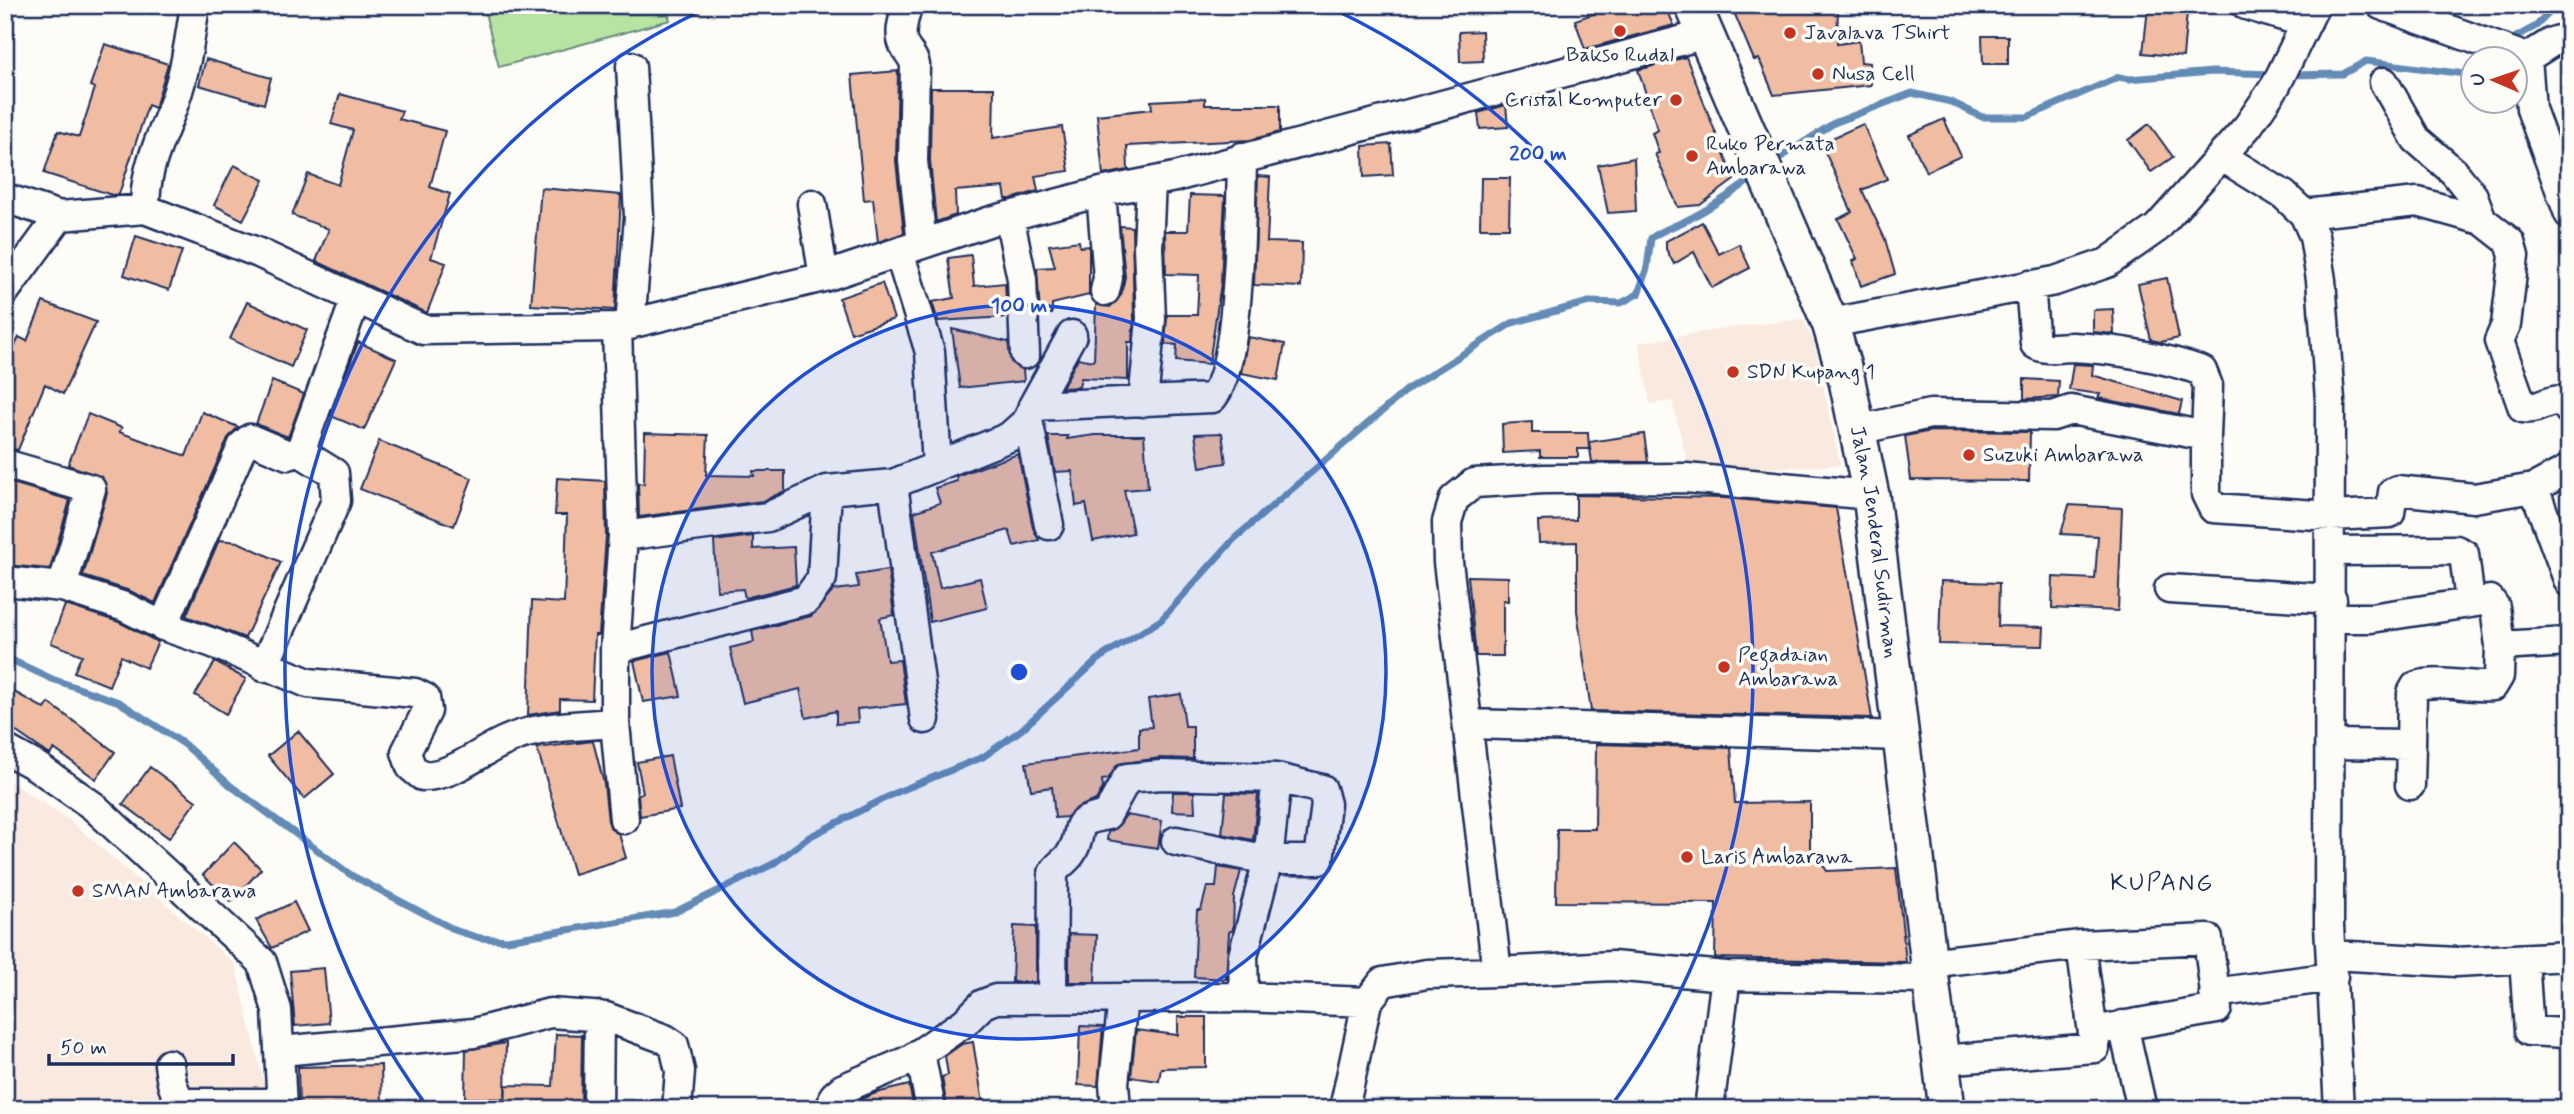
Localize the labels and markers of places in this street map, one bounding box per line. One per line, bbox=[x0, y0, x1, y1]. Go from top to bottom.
place label: Javalava TShirt bbox=[1804, 19, 1950, 47]
marker: Bakso Rudal bbox=[1612, 23, 1628, 39]
marker: Javalava TShirt bbox=[1782, 25, 1798, 41]
place label: Bakso Rudal bbox=[1566, 41, 1674, 69]
place label: Nusa Cell bbox=[1832, 60, 1915, 88]
marker: Nusa Cell bbox=[1810, 66, 1826, 82]
place label: Cristal Komputer bbox=[1504, 86, 1662, 114]
marker: Cristal Komputer bbox=[1668, 92, 1684, 108]
place label: Ruko Permata Ambarawa bbox=[1706, 130, 1835, 182]
marker: Ruko Permata Ambarawa bbox=[1684, 148, 1700, 164]
place label: SDN Kupang 1 bbox=[1747, 358, 1875, 386]
marker: SDN Kupang 1 bbox=[1725, 364, 1741, 380]
place label: Suzuki Ambarawa bbox=[1983, 441, 2144, 469]
marker: Suzuki Ambarawa bbox=[1961, 447, 1977, 463]
place label: Pegadaian Ambarawa bbox=[1738, 641, 1838, 693]
marker: Pegadaian Ambarawa bbox=[1716, 659, 1732, 675]
centre of rings bbox=[1007, 660, 1031, 684]
place label: Laris Ambarawa bbox=[1701, 843, 1853, 871]
marker: Laris Ambarawa bbox=[1679, 849, 1695, 865]
place label: SMAN Ambarawa bbox=[92, 877, 257, 905]
marker: SMAN Ambarawa bbox=[70, 883, 86, 899]

